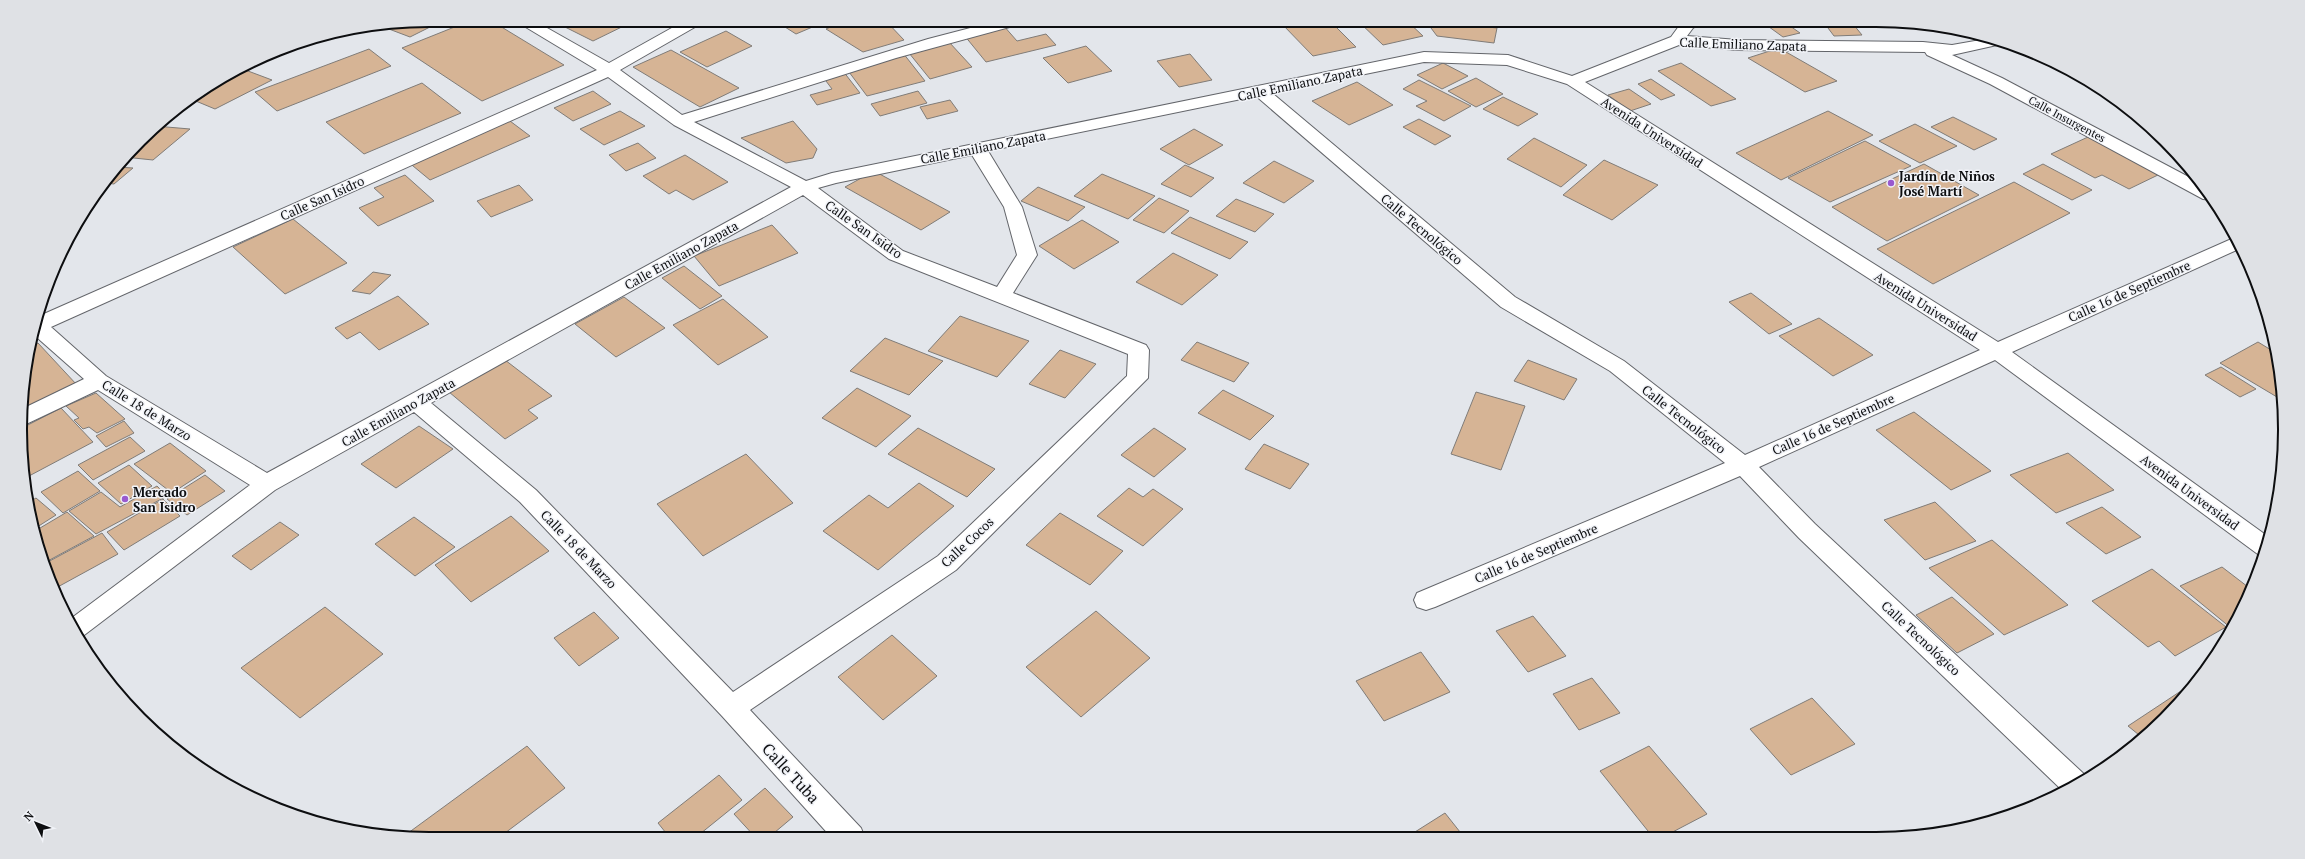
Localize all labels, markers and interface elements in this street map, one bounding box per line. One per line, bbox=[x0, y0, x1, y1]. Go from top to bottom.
street label: Calle Emiliano Zapata bbox=[1679, 33, 1807, 55]
street label: Calle Emiliano Zapata bbox=[1236, 61, 1365, 105]
street label: Avenida Universidad bbox=[1598, 92, 1706, 172]
street label: Calle Insurgentes bbox=[2026, 93, 2108, 145]
street label: Calle Emiliano Zapata bbox=[919, 126, 1048, 168]
place label: Jardín de Niños José Martí bbox=[1899, 167, 1995, 200]
street label: Calle San Isidro bbox=[277, 171, 367, 225]
marker: Jardín de Niños José Martí bbox=[1886, 178, 1896, 188]
street label: Calle Tecnológico bbox=[1377, 189, 1467, 269]
street label: Calle San Isidro bbox=[822, 196, 906, 262]
street label: Calle Emiliano Zapata bbox=[621, 216, 741, 294]
street label: Calle 16 de Septiembre bbox=[2065, 256, 2193, 326]
street label: Avenida Universidad bbox=[1871, 267, 1981, 345]
street label: Calle Emiliano Zapata bbox=[338, 373, 458, 451]
street label: Calle 18 de Marzo bbox=[99, 375, 195, 445]
street label: Calle Tecnológico bbox=[1638, 380, 1730, 458]
street label: Calle 16 de Septiembre bbox=[1769, 389, 1897, 459]
street label: Avenida Universidad bbox=[2137, 450, 2243, 534]
place label: Mercado San Isidro bbox=[133, 483, 196, 516]
marker: Mercado San Isidro bbox=[120, 494, 130, 504]
street label: Calle 18 de Marzo bbox=[537, 506, 621, 592]
street label: Calle Cocos bbox=[937, 513, 997, 571]
street label: Calle 16 de Septiembre bbox=[1472, 519, 1600, 587]
street label: Calle Tecnológico bbox=[1878, 597, 1964, 679]
street label: Calle Tuba bbox=[757, 738, 825, 808]
north arrow bbox=[16, 803, 56, 843]
text: N bbox=[21, 808, 37, 824]

